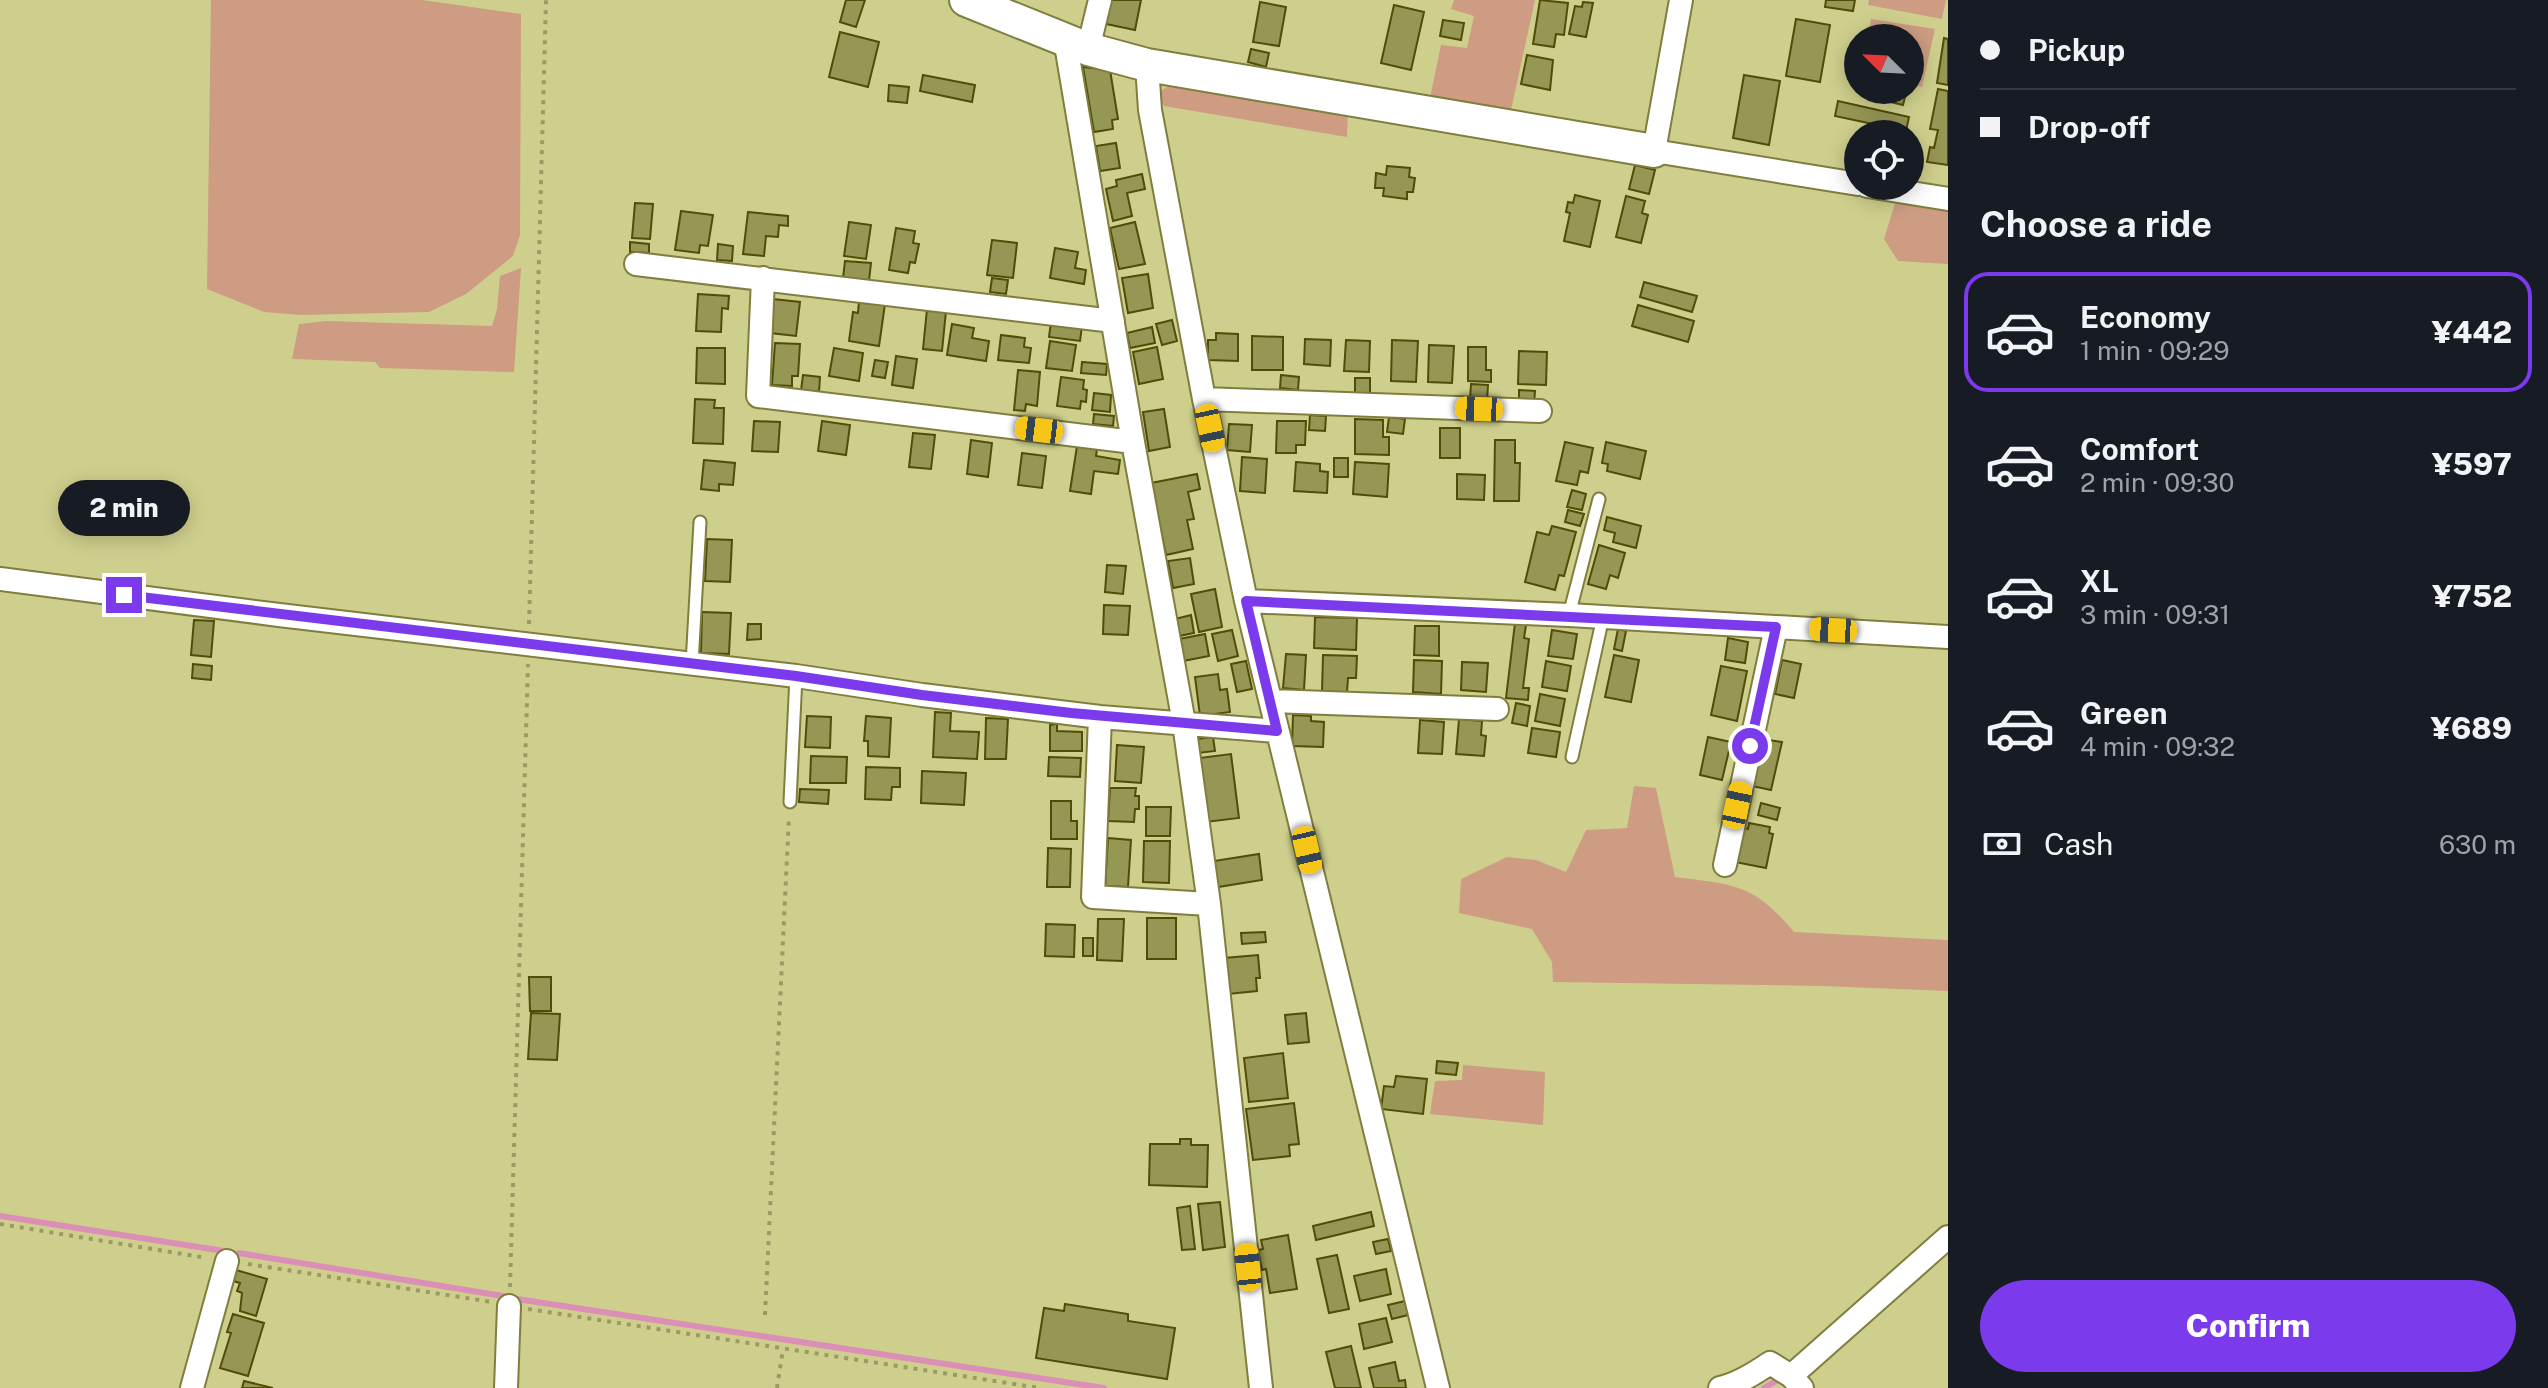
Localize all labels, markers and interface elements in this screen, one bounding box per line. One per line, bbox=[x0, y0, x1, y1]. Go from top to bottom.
north arrow bbox=[1844, 24, 1924, 104]
map controls bbox=[1844, 24, 1924, 200]
text: Pickup bbox=[2028, 32, 2125, 68]
text: Drop-off bbox=[2028, 109, 2150, 145]
button: locate bbox=[1844, 120, 1924, 200]
text: Choose a ride bbox=[1980, 203, 2212, 245]
icon: car bbox=[1984, 296, 2056, 368]
text: Economy bbox=[2080, 299, 2211, 335]
text: ¥442 bbox=[2432, 314, 2512, 350]
text: 1 min · 09:29 bbox=[2080, 335, 2230, 366]
car bbox=[1455, 396, 1503, 422]
car bbox=[1193, 402, 1227, 454]
car bbox=[1014, 415, 1064, 445]
icon: car bbox=[1984, 428, 2056, 500]
text: Comfort bbox=[2080, 431, 2199, 467]
text: ¥597 bbox=[2432, 446, 2512, 482]
text: 2 min · 09:30 bbox=[2080, 467, 2234, 498]
callout: 2 min bbox=[58, 479, 190, 535]
text: 2 min bbox=[89, 492, 159, 523]
icon: car bbox=[1984, 560, 2056, 632]
text: XL bbox=[2080, 563, 2119, 599]
route end bbox=[106, 577, 142, 613]
text: ¥752 bbox=[2432, 578, 2512, 614]
text: 3 min · 09:31 bbox=[2080, 599, 2230, 630]
car bbox=[1808, 617, 1858, 643]
icon: car bbox=[1984, 692, 2056, 764]
text: Green bbox=[2080, 695, 2167, 731]
text: ¥689 bbox=[2431, 710, 2512, 746]
route start bbox=[1732, 728, 1768, 764]
text: 4 min · 09:32 bbox=[2080, 731, 2235, 762]
car bbox=[1720, 779, 1754, 831]
icon: cash bbox=[1980, 822, 2024, 866]
car bbox=[1290, 824, 1324, 876]
text: Cash bbox=[2044, 826, 2113, 862]
text: 630 m bbox=[2439, 829, 2516, 860]
car bbox=[1234, 1242, 1262, 1292]
button: Confirm bbox=[1980, 1280, 2516, 1372]

